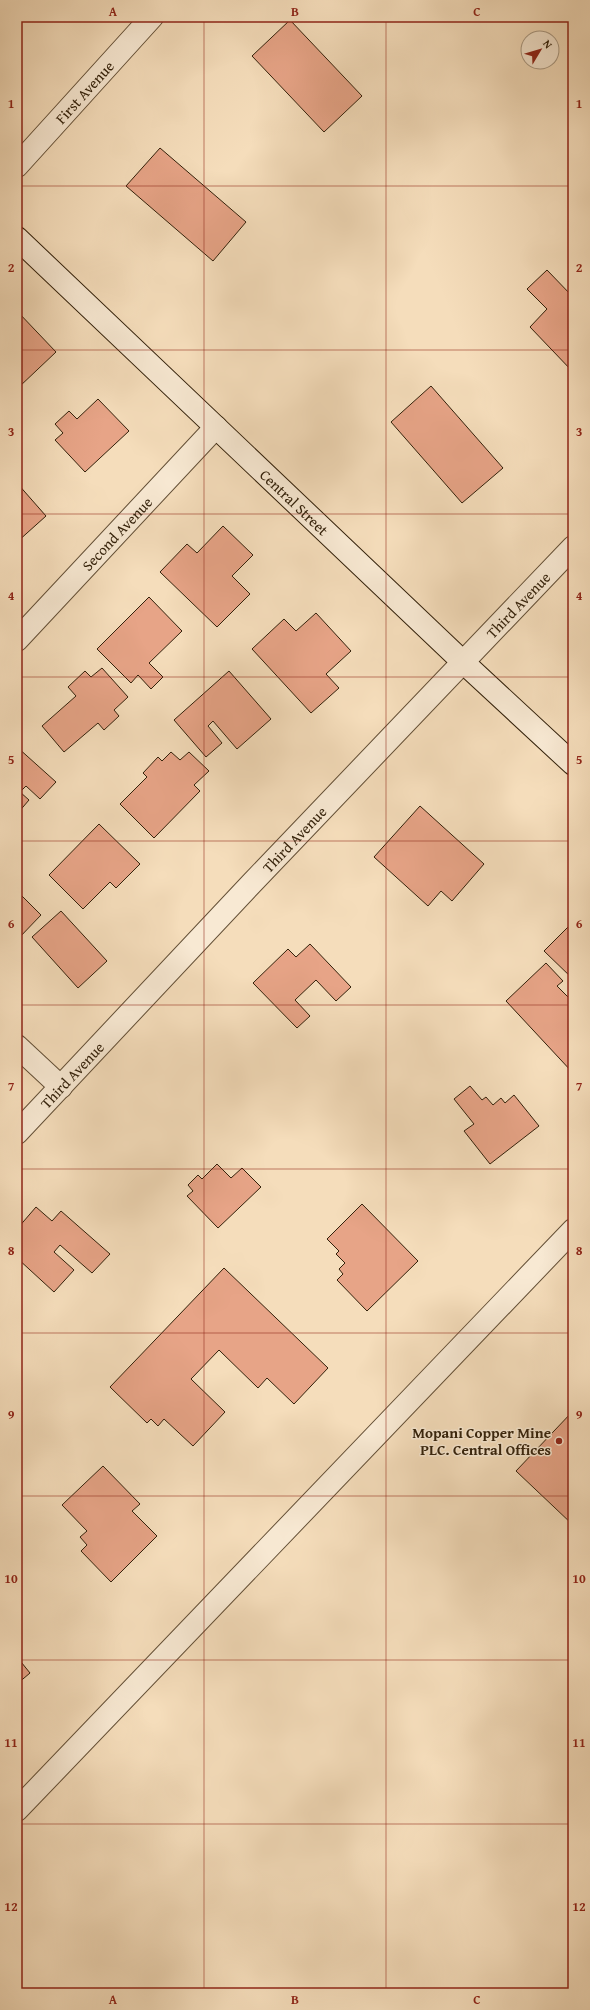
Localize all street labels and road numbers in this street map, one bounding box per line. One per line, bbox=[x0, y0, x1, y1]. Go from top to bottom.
street label: First Avenue bbox=[50, 56, 118, 128]
street label: Central Street bbox=[256, 464, 334, 540]
street label: Second Avenue bbox=[77, 492, 157, 575]
street label: Third Avenue bbox=[481, 567, 555, 643]
street label: Third Avenue bbox=[257, 801, 331, 877]
street label: Third Avenue bbox=[35, 1037, 108, 1113]

